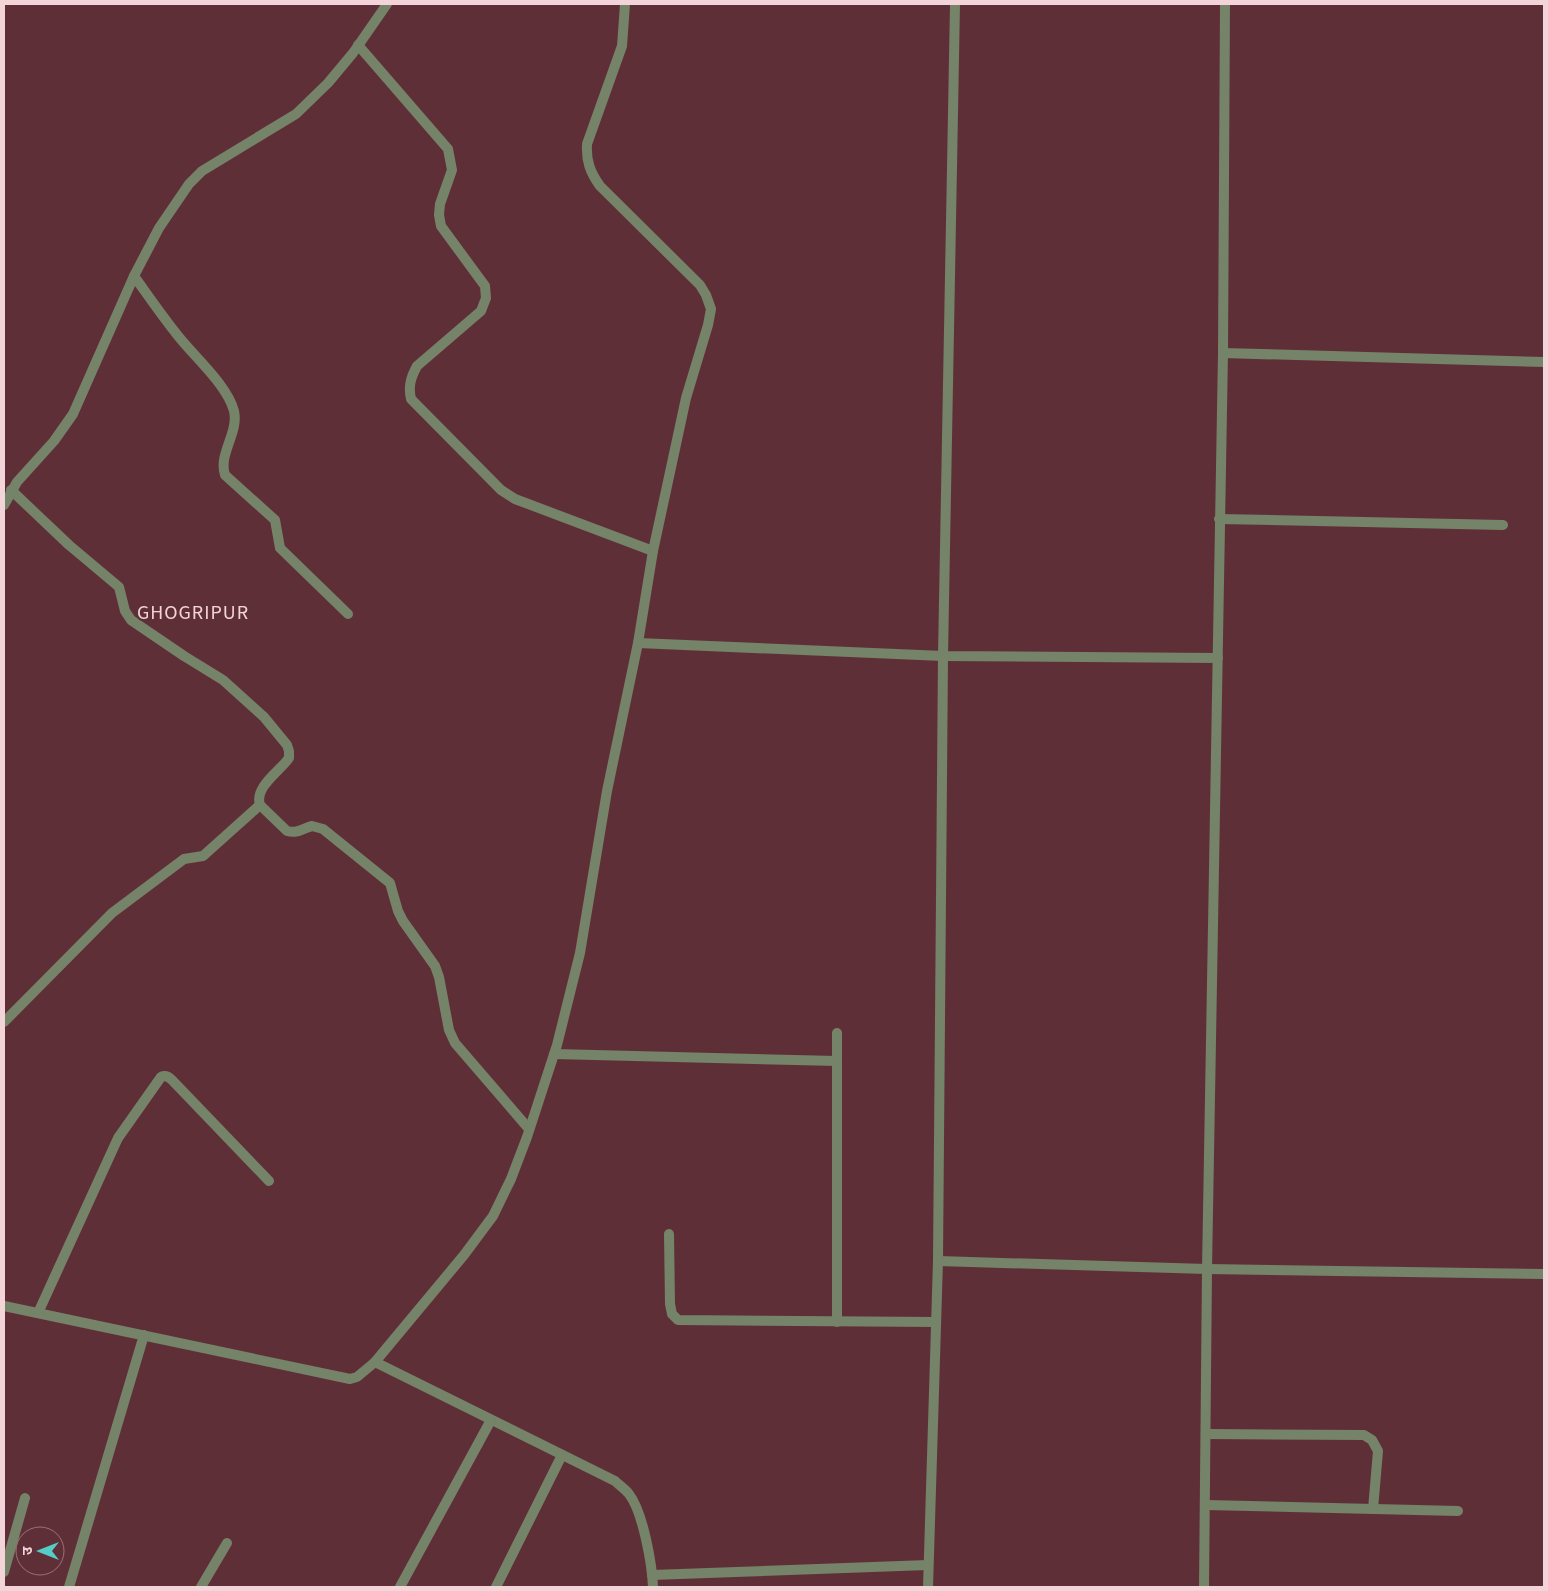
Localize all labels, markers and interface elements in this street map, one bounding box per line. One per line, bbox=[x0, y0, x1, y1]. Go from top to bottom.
district label: GHOGRIPUR bbox=[137, 599, 249, 627]
north arrow bbox=[15, 1526, 65, 1576]
text: उ bbox=[18, 1546, 38, 1555]

